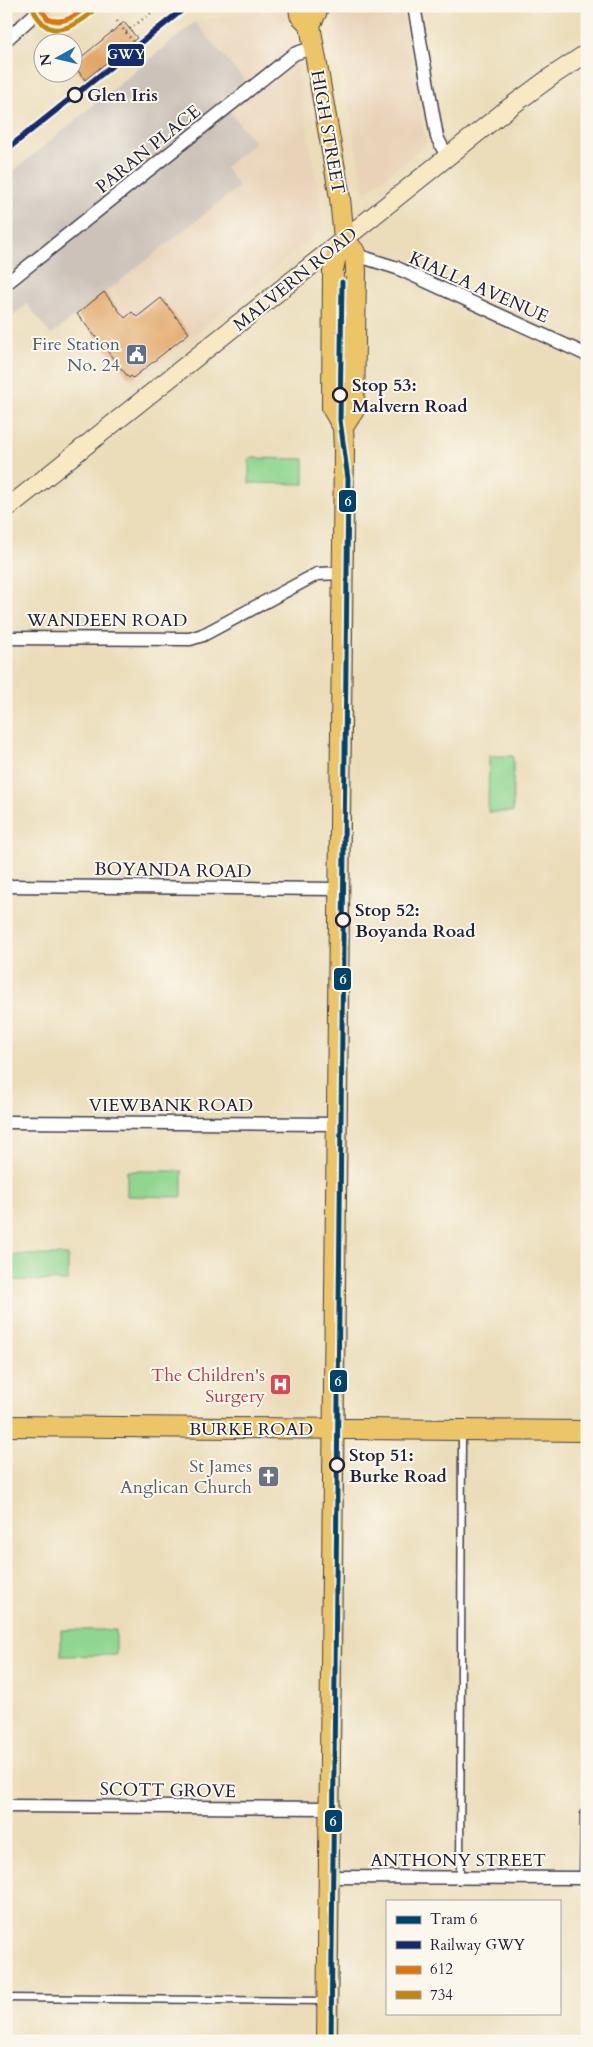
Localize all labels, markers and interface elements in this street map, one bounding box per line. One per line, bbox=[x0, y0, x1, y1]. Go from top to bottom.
north arrow bbox=[32, 32, 82, 82]
line badge: GWY bbox=[107, 43, 145, 67]
text: GWY bbox=[107, 45, 146, 64]
text: N bbox=[35, 52, 56, 67]
street label: HIGH STREET bbox=[304, 68, 351, 196]
place label: Glen Iris bbox=[87, 83, 158, 108]
marker: Glen Iris bbox=[67, 87, 83, 103]
street label: PARAN PLACE bbox=[91, 99, 206, 199]
street label: MALVERN ROAD bbox=[228, 221, 363, 337]
street label: KIALLA AVENUE bbox=[405, 246, 552, 329]
place label: Fire Station No. 24 bbox=[32, 332, 121, 378]
public building icon: Fire Station No. 24 bbox=[124, 342, 148, 366]
place label: Stop 53: Malvern Road bbox=[352, 373, 468, 419]
marker: Stop 53: Malvern Road bbox=[332, 387, 348, 403]
line badge: 6 bbox=[338, 489, 357, 513]
text: 6 bbox=[344, 492, 352, 511]
street label: WANDEEN ROAD bbox=[26, 608, 187, 633]
street label: BOYANDA ROAD bbox=[94, 857, 252, 884]
place label: Stop 52: Boyanda Road bbox=[355, 898, 476, 944]
marker: Stop 52: Boyanda Road bbox=[335, 912, 351, 928]
line badge: 6 bbox=[333, 967, 352, 991]
text: 6 bbox=[339, 970, 347, 989]
street label: VIEWBANK ROAD bbox=[89, 1093, 253, 1118]
place label: The Children's Surgery bbox=[151, 1363, 265, 1409]
line badge: 6 bbox=[329, 1369, 348, 1393]
text: 6 bbox=[334, 1372, 342, 1391]
hospital icon: The Children's Surgery bbox=[269, 1373, 293, 1397]
street label: BURKE ROAD bbox=[189, 1417, 313, 1442]
place label: Stop 51: Burke Road bbox=[349, 1443, 448, 1489]
place label: St James Anglican Church bbox=[120, 1454, 252, 1500]
marker: Stop 51: Burke Road bbox=[329, 1457, 345, 1473]
church icon: St James Anglican Church bbox=[256, 1464, 280, 1488]
street label: SCOTT GROVE bbox=[100, 1777, 236, 1804]
line badge: 6 bbox=[324, 1809, 343, 1833]
text: 6 bbox=[329, 1812, 337, 1831]
street label: ANTHONY STREET bbox=[370, 1848, 546, 1873]
legend bbox=[386, 1900, 560, 2014]
text: Tram 6 bbox=[430, 1909, 478, 1929]
text: Railway GWY bbox=[430, 1935, 526, 1955]
text: 612 bbox=[430, 1959, 453, 1979]
text: 734 bbox=[430, 1985, 453, 2005]

